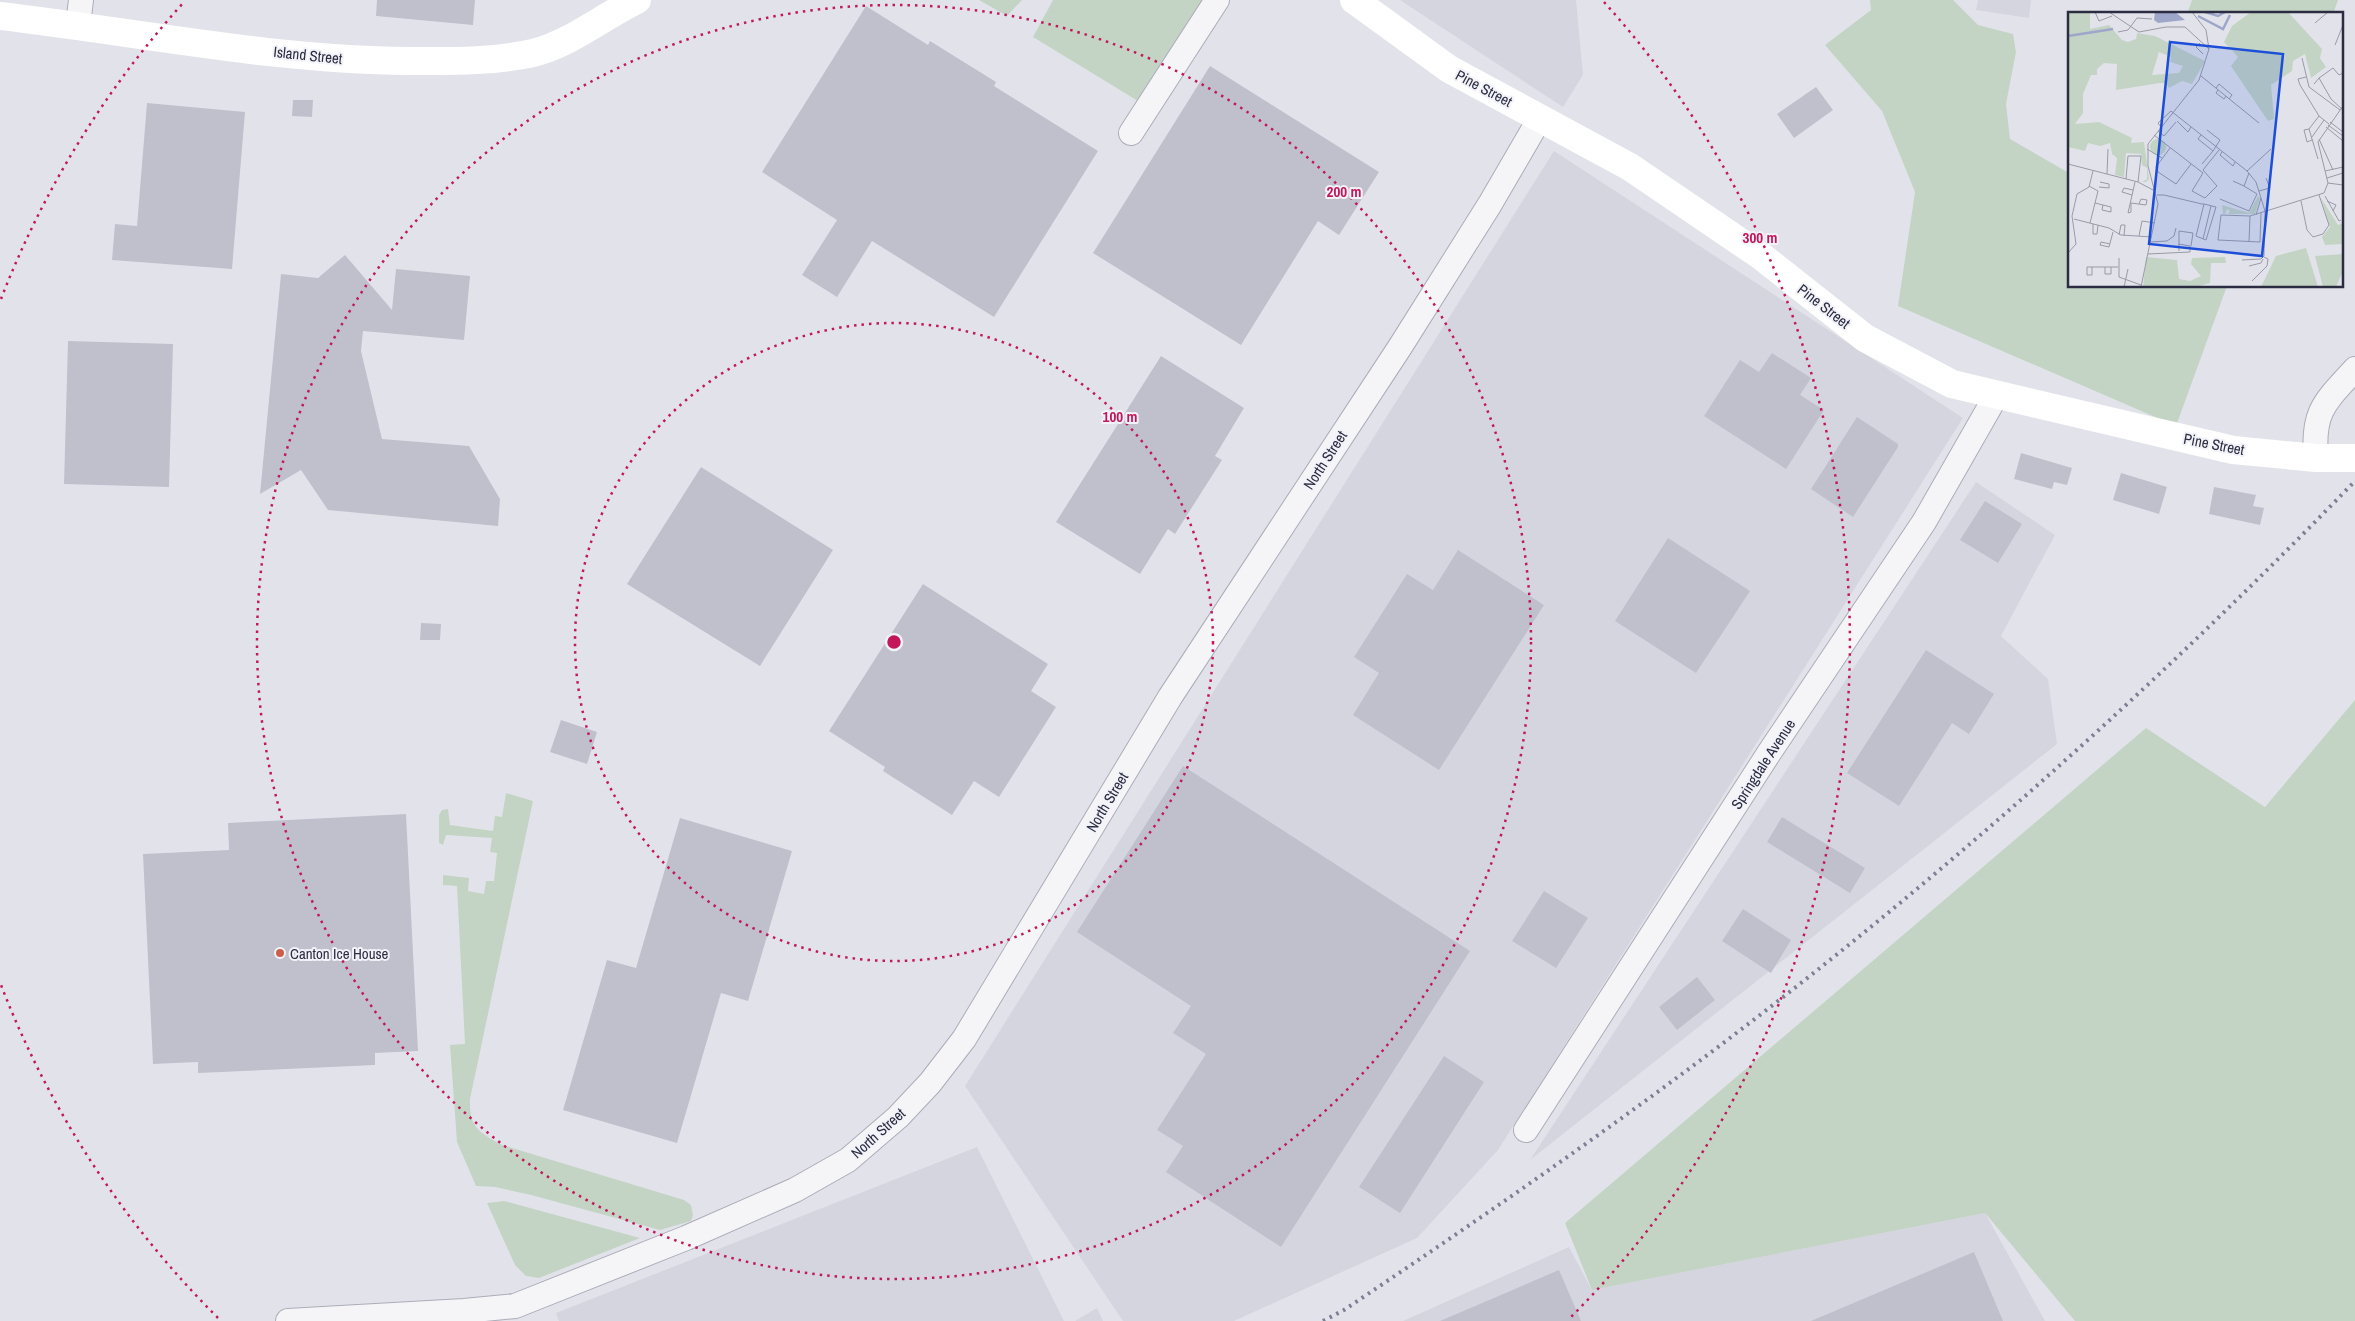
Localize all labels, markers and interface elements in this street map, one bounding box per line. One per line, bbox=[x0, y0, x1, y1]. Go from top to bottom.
inset map bbox=[2068, 12, 2342, 288]
street label: Island Street bbox=[273, 41, 344, 69]
street label: Pine Street bbox=[1452, 64, 1517, 112]
text: 200 m bbox=[1327, 181, 1361, 202]
text: 300 m bbox=[1743, 227, 1777, 248]
street label: Pine Street bbox=[1793, 279, 1855, 334]
text: 100 m bbox=[1103, 406, 1137, 427]
street label: North Street bbox=[1298, 426, 1352, 494]
street label: Pine Street bbox=[2182, 428, 2247, 460]
centre of rings bbox=[885, 633, 903, 651]
street label: Springdale Avenue bbox=[1726, 715, 1800, 813]
street label: North Street bbox=[1081, 768, 1133, 836]
place label: Canton Ice House bbox=[290, 943, 389, 964]
marker: Canton Ice House bbox=[274, 947, 286, 959]
street label: North Street bbox=[846, 1103, 910, 1163]

